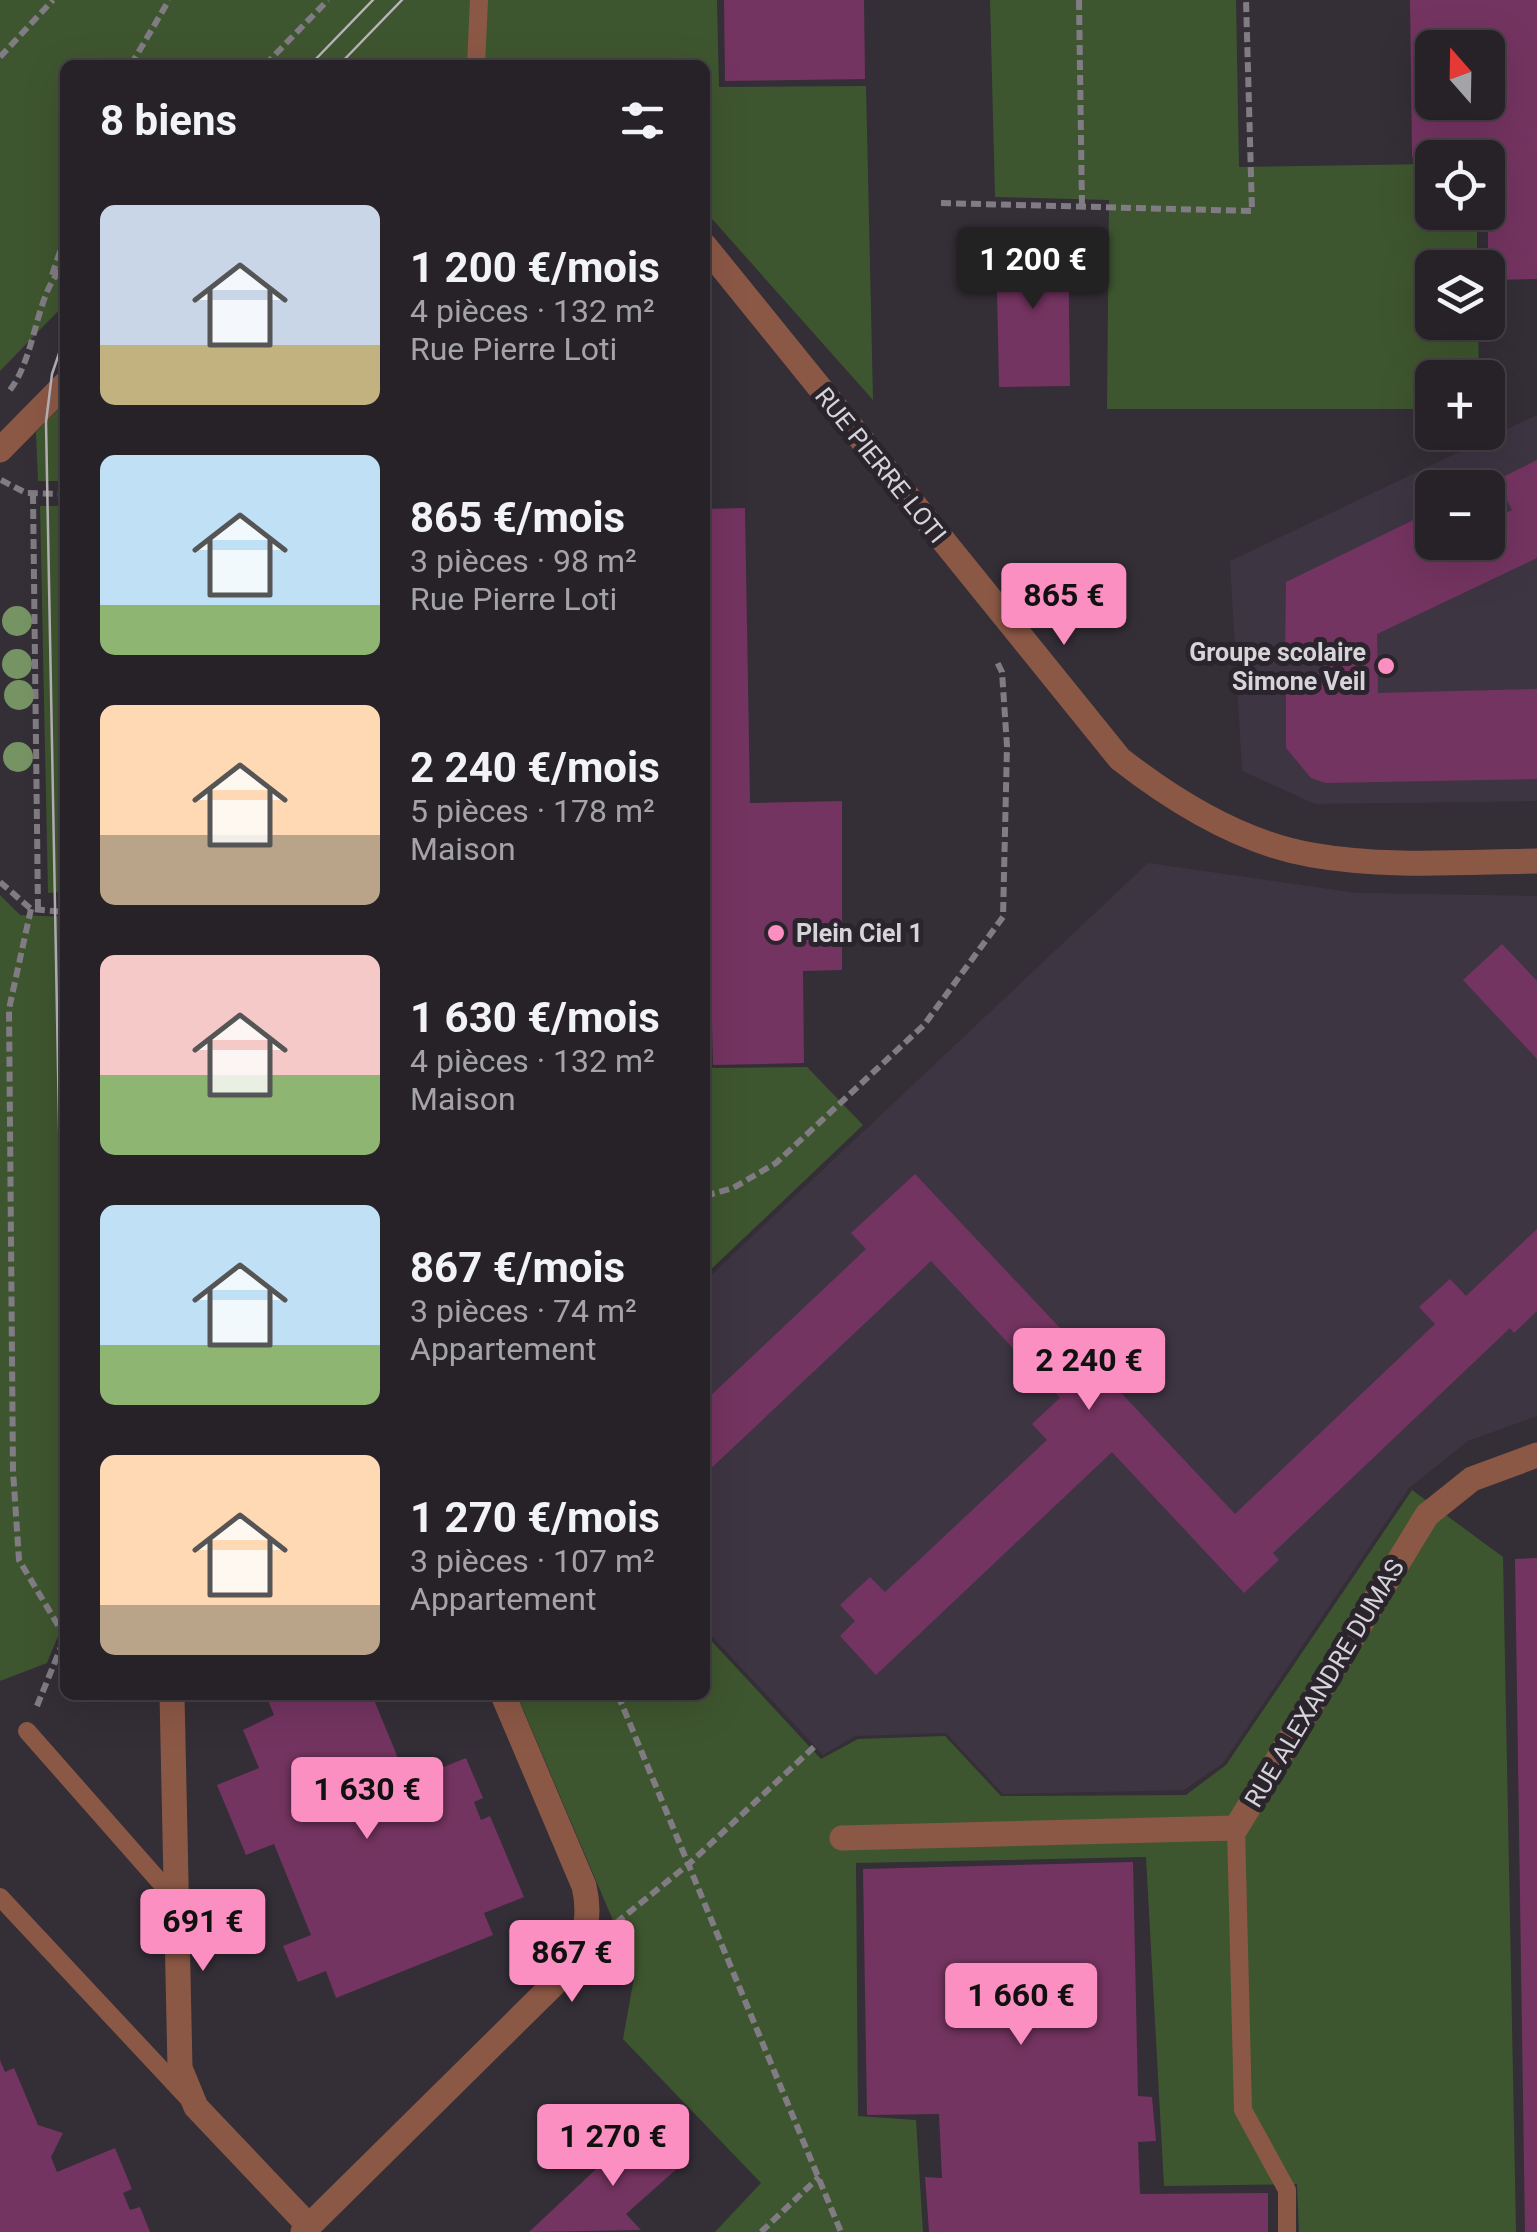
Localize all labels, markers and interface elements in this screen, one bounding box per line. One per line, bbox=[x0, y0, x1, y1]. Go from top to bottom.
north arrow bbox=[1415, 30, 1505, 120]
map controls bbox=[1415, 30, 1505, 560]
icon: filters bbox=[615, 93, 670, 148]
text: 8 biens bbox=[100, 96, 237, 145]
button: locate bbox=[1415, 140, 1505, 230]
pin: 1 200 € bbox=[941, 227, 1125, 312]
text: 1 200 € bbox=[979, 240, 1087, 278]
text: 1 200 €/mois bbox=[410, 243, 660, 292]
icon: home bbox=[180, 245, 300, 365]
button: layers bbox=[1415, 250, 1505, 340]
text: 4 pièces · 132 m² bbox=[410, 292, 655, 330]
text: Rue Pierre Loti bbox=[410, 330, 617, 368]
button: + bbox=[1415, 360, 1505, 450]
street label: RUE PIERRE LOTI bbox=[809, 382, 952, 549]
button: − bbox=[1415, 470, 1505, 560]
text: 865 €/mois bbox=[410, 493, 625, 542]
icon: home bbox=[180, 495, 300, 615]
text: 3 pièces · 98 m² bbox=[410, 542, 637, 580]
pin: 865 € bbox=[994, 563, 1134, 648]
text: 865 € bbox=[1023, 576, 1105, 614]
text: Rue Pierre Loti bbox=[410, 580, 617, 618]
place label: Groupe scolaire Simone Veil bbox=[1189, 638, 1366, 696]
marker: Groupe scolaire Simone Veil bbox=[1375, 655, 1397, 677]
text: 2 240 €/mois bbox=[410, 743, 660, 792]
icon: home bbox=[180, 745, 300, 865]
text: 5 pièces · 178 m² bbox=[410, 792, 655, 830]
text: Maison bbox=[410, 830, 516, 868]
place label: Plein Ciel 1 bbox=[796, 919, 923, 948]
marker: Plein Ciel 1 bbox=[765, 922, 787, 944]
text: 1 630 €/mois bbox=[410, 993, 660, 1042]
icon: home bbox=[180, 995, 300, 1115]
text: 4 pièces · 132 m² bbox=[410, 1042, 655, 1080]
text: Maison bbox=[410, 1080, 516, 1118]
text: 867 €/mois bbox=[410, 1243, 625, 1292]
icon: home bbox=[180, 1245, 300, 1365]
text: 3 pièces · 74 m² bbox=[410, 1292, 637, 1330]
pin: 2 240 € bbox=[997, 1328, 1181, 1413]
text: Appartement bbox=[410, 1330, 596, 1368]
text: 2 240 € bbox=[1035, 1341, 1143, 1379]
text: 1 270 €/mois bbox=[410, 1493, 660, 1542]
icon: home bbox=[180, 1495, 300, 1615]
text: 3 pièces · 107 m² bbox=[410, 1542, 655, 1580]
street label: RUE ALEXANDRE DUMAS bbox=[1239, 1554, 1410, 1812]
text: Appartement bbox=[410, 1580, 596, 1618]
pin: 1 630 € bbox=[275, 1757, 459, 1842]
text: 1 630 € bbox=[313, 1770, 421, 1808]
pin: 691 € bbox=[133, 1889, 273, 1974]
text: 691 € bbox=[162, 1902, 244, 1940]
pin: 867 € bbox=[502, 1920, 642, 2005]
text: 867 € bbox=[531, 1933, 613, 1971]
pin: 1 660 € bbox=[929, 1963, 1113, 2048]
text: 1 660 € bbox=[967, 1976, 1075, 2014]
pin: 1 270 € bbox=[521, 2104, 705, 2189]
text: 1 270 € bbox=[559, 2117, 667, 2155]

